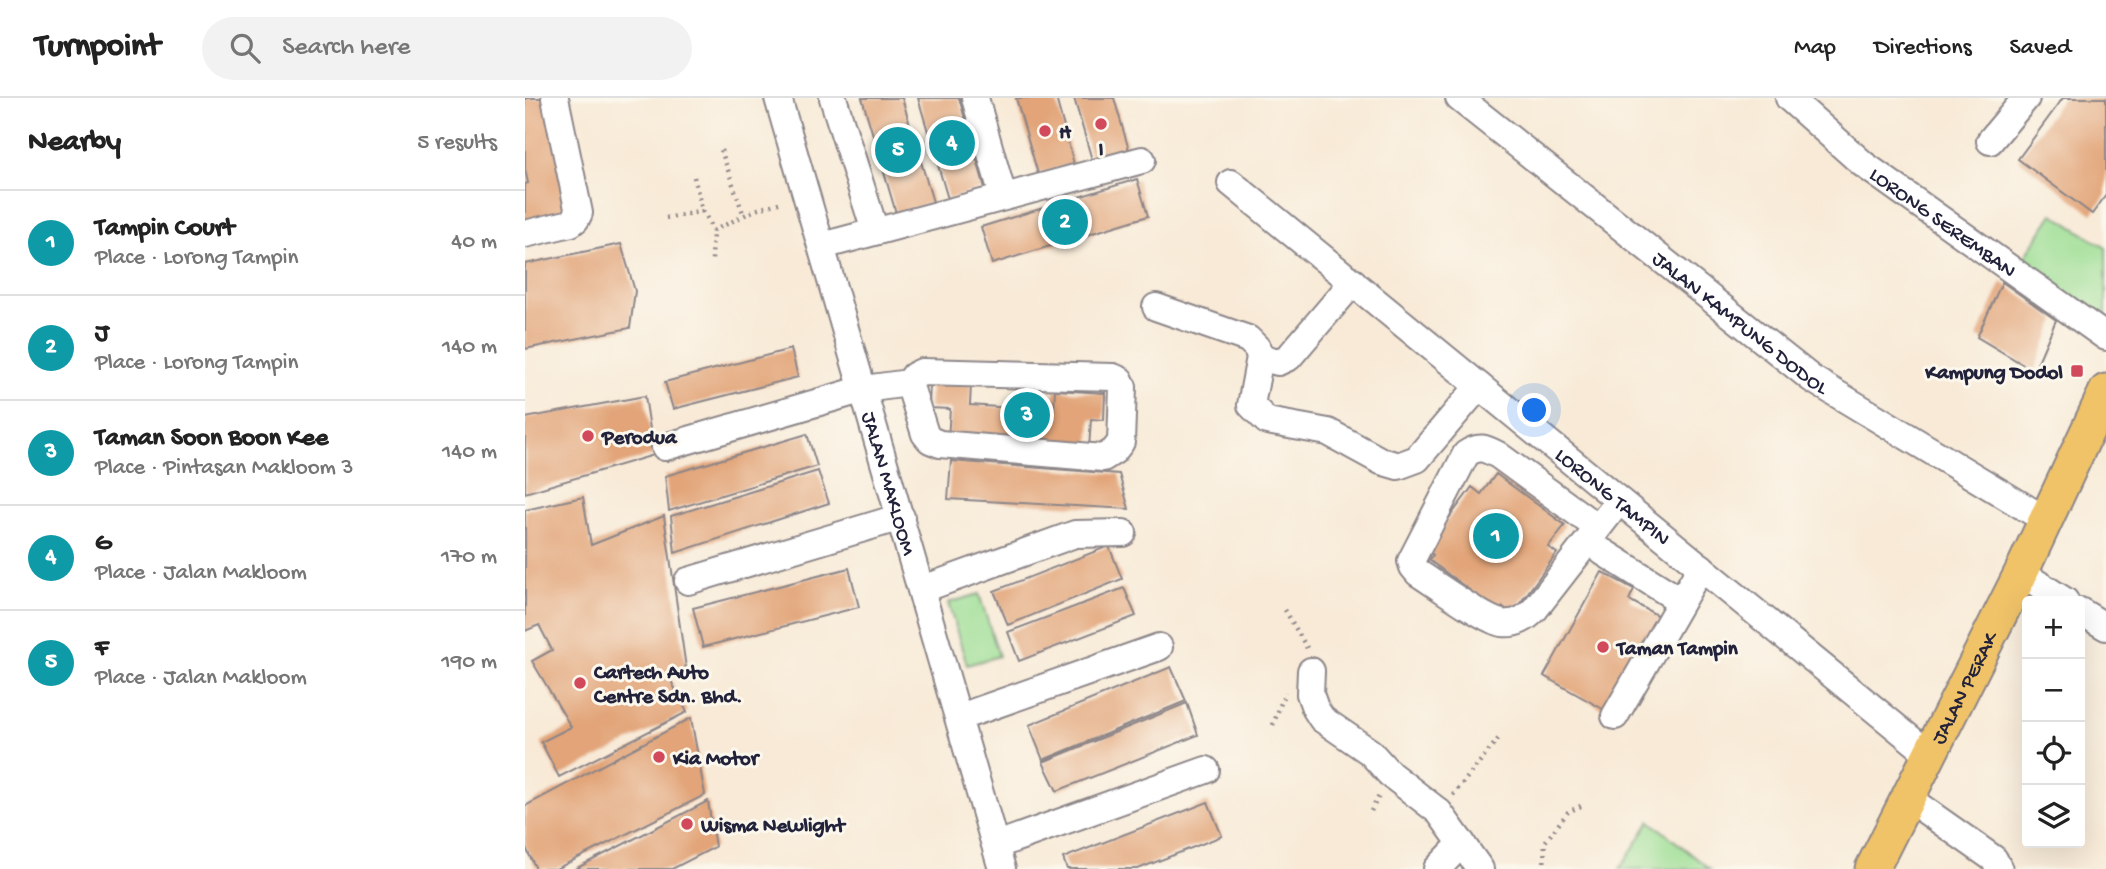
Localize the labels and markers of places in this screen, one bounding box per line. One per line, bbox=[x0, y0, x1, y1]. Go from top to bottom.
marker: I bbox=[1093, 116, 1109, 132]
pin: 4 bbox=[929, 117, 975, 169]
place label: H bbox=[1059, 122, 1072, 147]
marker: H bbox=[1037, 123, 1053, 139]
pin: 5 bbox=[875, 124, 921, 176]
place label: I bbox=[1098, 139, 1104, 164]
pin: 2 bbox=[1042, 196, 1088, 248]
place label: Kampung Dodol bbox=[1924, 362, 2063, 387]
marker: Kampung Dodol bbox=[2069, 363, 2085, 379]
pin: 3 bbox=[1004, 389, 1050, 441]
place label: Perodua bbox=[601, 427, 678, 452]
marker: Perodua bbox=[580, 428, 596, 444]
pin: 1 bbox=[1473, 510, 1519, 562]
place label: Taman Tampin bbox=[1615, 638, 1739, 663]
marker: Taman Tampin bbox=[1595, 639, 1611, 655]
place label: Cartech Auto Centre Sdn. Bhd. bbox=[593, 662, 743, 711]
marker: Cartech Auto Centre Sdn. Bhd. bbox=[572, 675, 588, 691]
place label: Kia Motor bbox=[672, 748, 761, 773]
marker: Kia Motor bbox=[651, 749, 667, 765]
place label: Wisma Newlight bbox=[700, 815, 847, 840]
marker: Wisma Newlight bbox=[679, 816, 695, 832]

